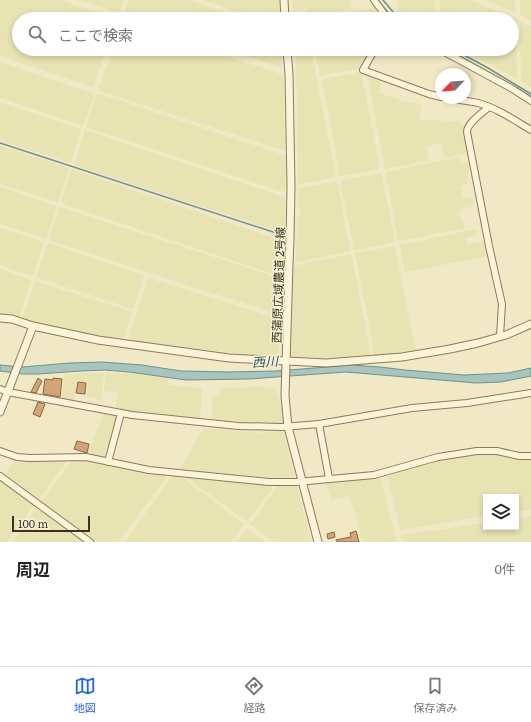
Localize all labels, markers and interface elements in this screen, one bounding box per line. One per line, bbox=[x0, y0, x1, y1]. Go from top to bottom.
search box bbox=[12, 12, 519, 56]
icon: search bbox=[26, 23, 48, 45]
text: ここで検索 bbox=[58, 23, 133, 46]
north arrow bbox=[435, 68, 471, 104]
street label: 西蒲原広域農道 2号線 bbox=[267, 226, 289, 344]
water label: 西川 bbox=[252, 351, 280, 371]
map controls bbox=[483, 494, 519, 530]
button: layers bbox=[483, 494, 519, 530]
scale bar bbox=[12, 514, 90, 533]
text: 100 m bbox=[18, 515, 48, 531]
text: 周辺 bbox=[16, 556, 50, 581]
text: 0件 bbox=[494, 559, 515, 578]
tab: 地図 bbox=[74, 675, 96, 715]
tab: 経路 bbox=[243, 675, 265, 715]
tab: 保存済み bbox=[413, 675, 457, 715]

